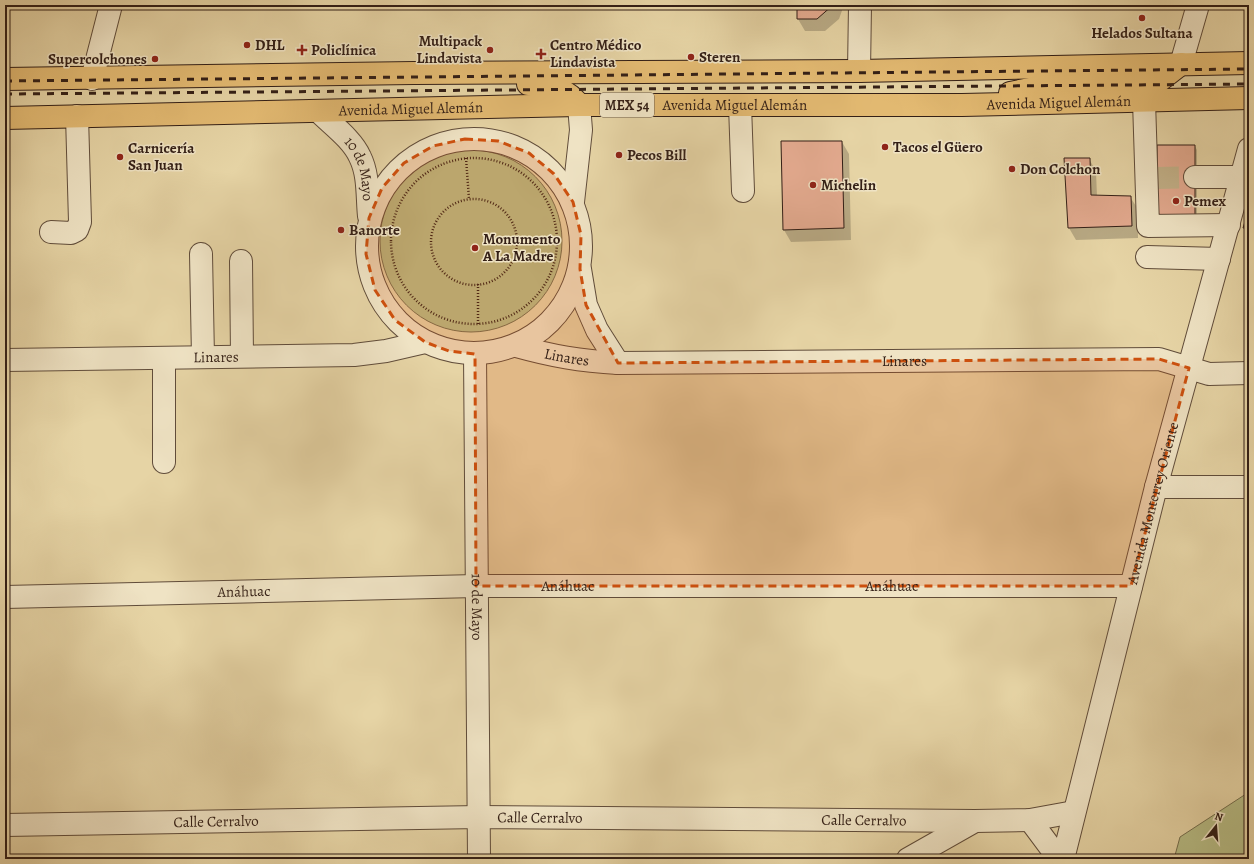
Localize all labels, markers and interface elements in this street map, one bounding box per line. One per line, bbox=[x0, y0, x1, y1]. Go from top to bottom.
marker: Helados Sultana bbox=[1137, 13, 1147, 23]
place label: Helados Sultana bbox=[1091, 23, 1194, 43]
place label: Multipack Lindavista bbox=[416, 31, 483, 68]
place label: DHL bbox=[255, 35, 285, 55]
place label: Centro Médico Lindavista bbox=[550, 35, 642, 72]
marker: DHL bbox=[242, 40, 252, 50]
place label: Policlínica bbox=[311, 40, 377, 60]
marker: Policlínica bbox=[296, 44, 308, 56]
marker: Multipack Lindavista bbox=[485, 45, 495, 55]
place label: Steren bbox=[699, 47, 741, 67]
marker: Centro Médico Lindavista bbox=[535, 48, 547, 60]
place label: Supercolchones bbox=[48, 49, 147, 69]
marker: Steren bbox=[686, 52, 696, 62]
marker: Supercolchones bbox=[150, 54, 160, 64]
street label: Avenida Miguel Alemán bbox=[985, 91, 1131, 114]
road number: MEX 54 bbox=[600, 93, 654, 117]
street label: Avenida Miguel Alemán bbox=[662, 95, 807, 115]
street label: Avenida Miguel Alemán bbox=[337, 97, 483, 120]
street label: 10 de Mayo bbox=[340, 132, 378, 202]
place label: Tacos el Güero bbox=[893, 137, 983, 157]
place label: Carnicería San Juan bbox=[128, 138, 195, 175]
marker: Tacos el Güero bbox=[880, 142, 890, 152]
place label: Pecos Bill bbox=[627, 145, 686, 165]
marker: Pecos Bill bbox=[614, 150, 624, 160]
marker: Carnicería San Juan bbox=[115, 152, 125, 162]
place label: Don Colchon bbox=[1020, 159, 1101, 179]
marker: Don Colchon bbox=[1007, 164, 1017, 174]
place label: Michelin bbox=[821, 175, 877, 195]
marker: Michelin bbox=[808, 180, 818, 190]
place label: Pemex bbox=[1184, 191, 1226, 211]
marker: Pemex bbox=[1171, 196, 1181, 206]
place label: Banorte bbox=[349, 220, 400, 240]
marker: Banorte bbox=[336, 225, 346, 235]
place label: Monumento A La Madre bbox=[482, 229, 561, 266]
marker: Monumento A La Madre bbox=[470, 243, 480, 253]
street label: Linares bbox=[542, 343, 590, 371]
street label: Linares bbox=[193, 347, 239, 367]
street label: Linares bbox=[882, 351, 927, 371]
street label: Avenida Monterrey Oriente bbox=[1122, 420, 1183, 587]
street label: 10 de Mayo bbox=[467, 573, 487, 641]
street label: Anáhuac bbox=[540, 576, 594, 596]
street label: Anáhuac bbox=[864, 576, 918, 596]
street label: Anáhuac bbox=[216, 581, 271, 602]
north arrow bbox=[1196, 806, 1236, 846]
street label: Calle Cerralvo bbox=[497, 807, 583, 828]
text: N bbox=[1213, 809, 1225, 825]
street label: Calle Cerralvo bbox=[821, 810, 907, 830]
street label: Calle Cerralvo bbox=[173, 811, 259, 832]

